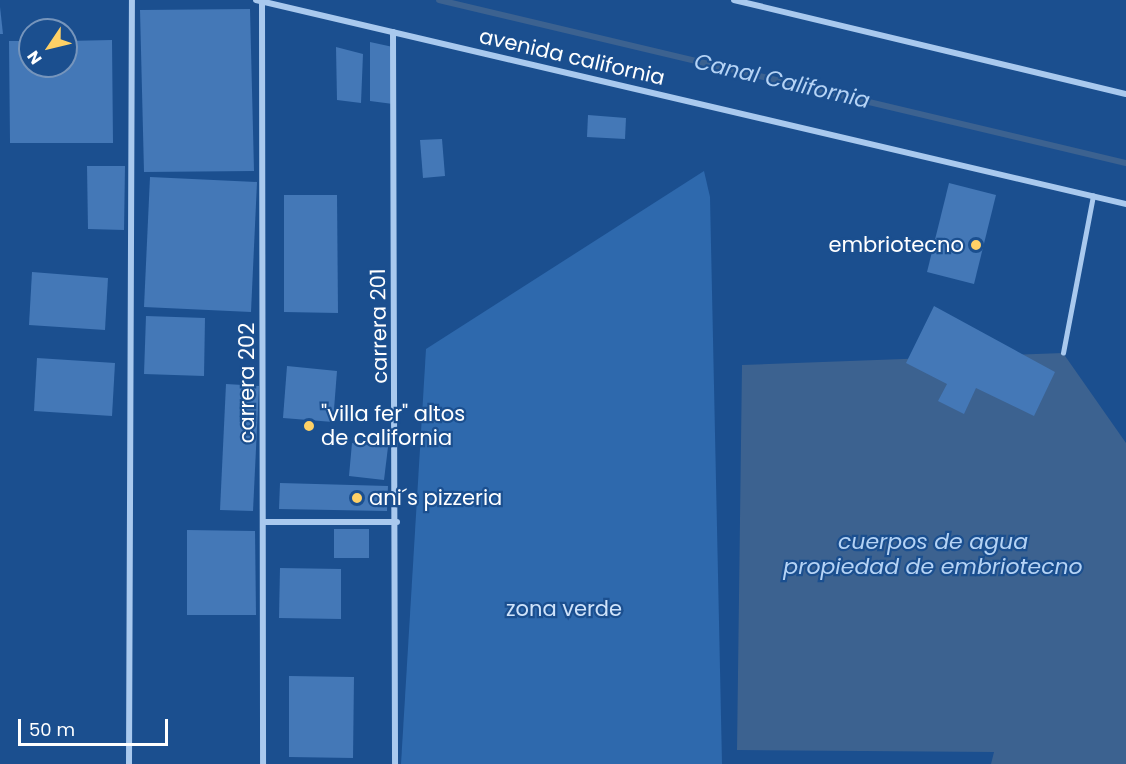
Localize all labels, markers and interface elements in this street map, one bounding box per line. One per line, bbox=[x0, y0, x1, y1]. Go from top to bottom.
north arrow bbox=[18, 18, 78, 78]
street label: avenida california bbox=[477, 23, 667, 91]
text: N bbox=[22, 46, 47, 69]
water label: Canal California bbox=[692, 48, 872, 114]
place label: embriotecno bbox=[828, 232, 964, 258]
marker: embriotecno bbox=[969, 238, 983, 252]
street label: carrera 201 bbox=[365, 268, 393, 384]
street label: carrera 202 bbox=[234, 323, 260, 443]
place label: "villa fer" altos de california bbox=[321, 401, 465, 451]
marker: "villa fer" altos de california bbox=[302, 419, 316, 433]
place label: ani´s pizzeria bbox=[369, 485, 502, 511]
marker: ani´s pizzeria bbox=[350, 491, 364, 505]
water label: cuerpos de agua propiedad de embriotecno bbox=[783, 528, 1083, 580]
park label: zona verde bbox=[506, 596, 622, 622]
scale bar bbox=[21, 707, 171, 745]
text: 50 m bbox=[29, 717, 75, 742]

